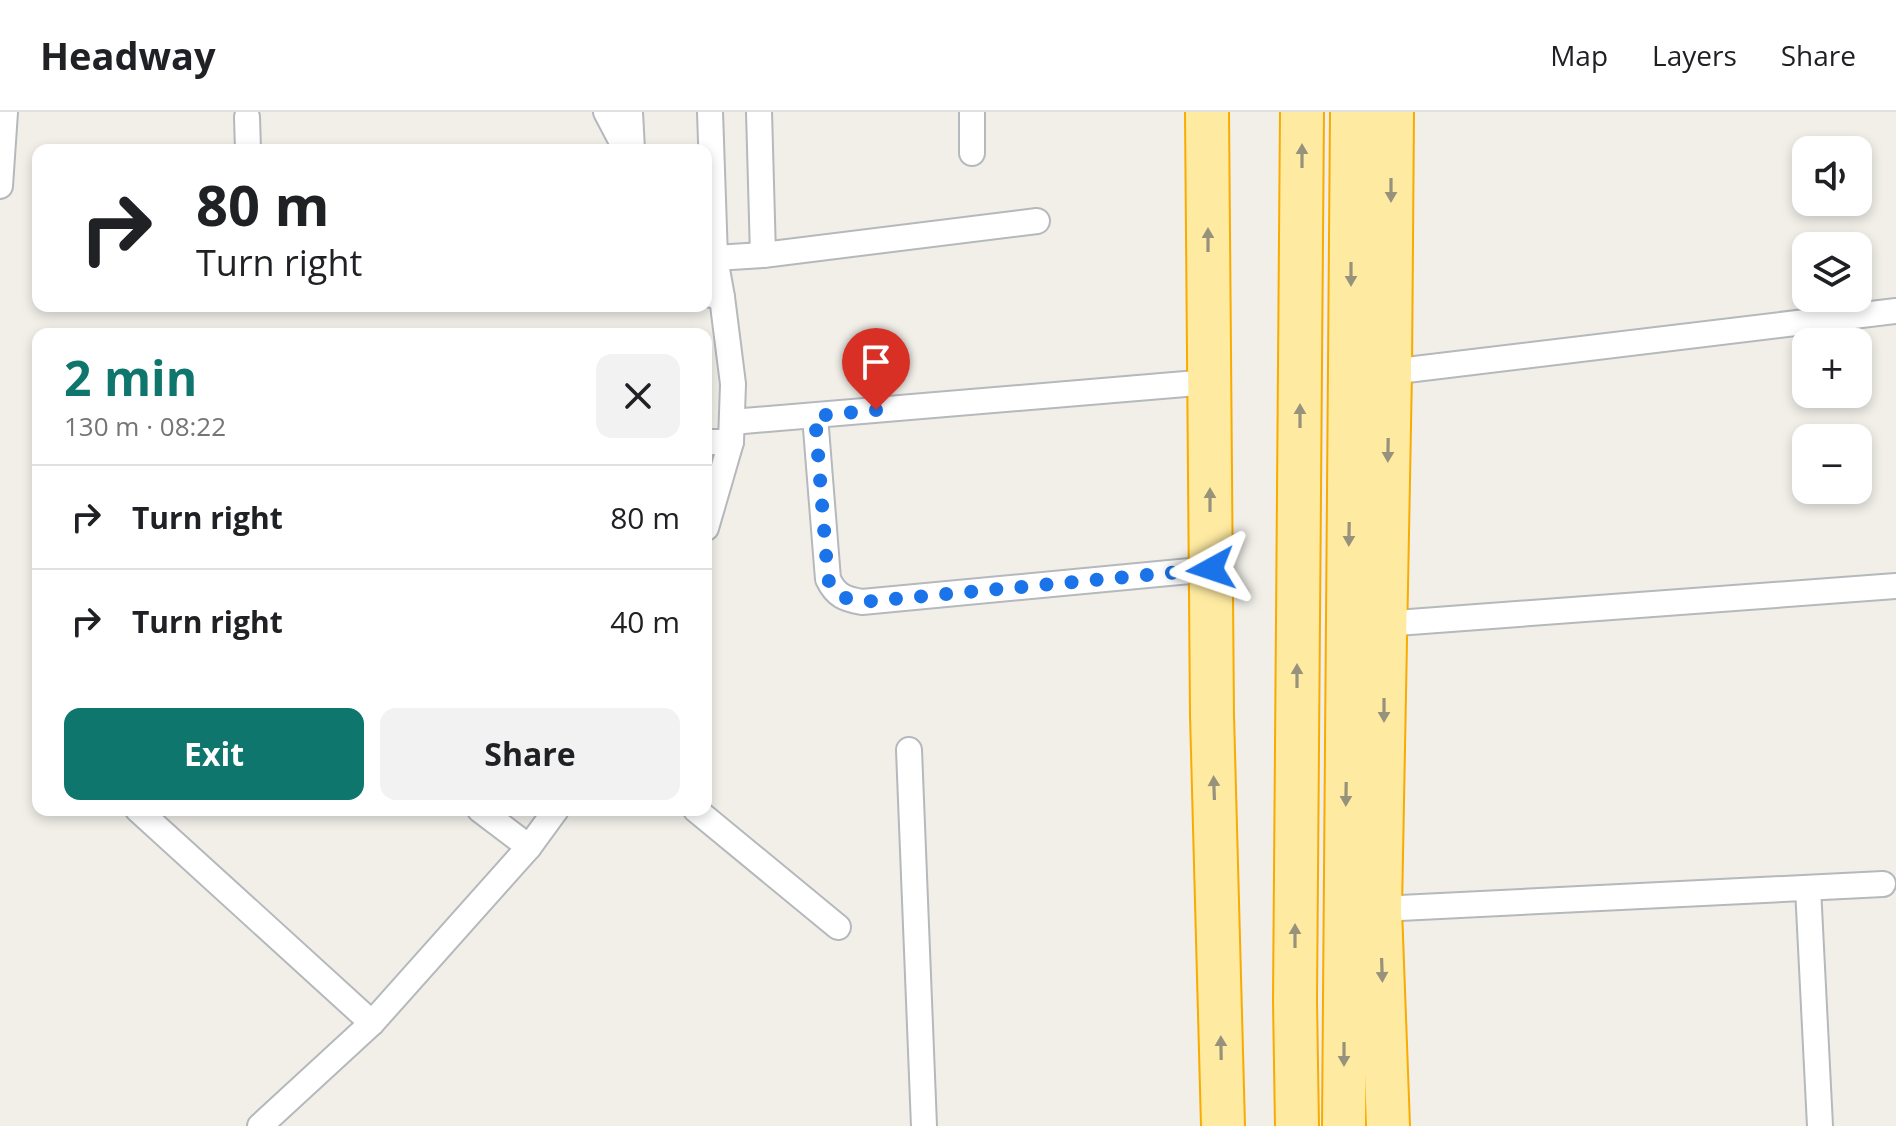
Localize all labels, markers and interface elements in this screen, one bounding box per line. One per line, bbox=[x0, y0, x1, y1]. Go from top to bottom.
text: Headway bbox=[40, 29, 216, 81]
text: Map bbox=[1550, 36, 1608, 74]
text: Layers bbox=[1652, 36, 1737, 74]
text: Share bbox=[1781, 36, 1856, 74]
map controls bbox=[1792, 136, 1872, 504]
button: sound bbox=[1792, 136, 1872, 216]
one-way arrow bbox=[1296, 143, 1308, 168]
text: 80 m bbox=[196, 166, 330, 242]
icon: right bbox=[64, 176, 168, 280]
one-way arrow bbox=[1385, 178, 1397, 203]
one-way arrow bbox=[1202, 227, 1214, 252]
button: layers bbox=[1792, 232, 1872, 312]
text: Turn right bbox=[196, 238, 362, 287]
one-way arrow bbox=[1345, 262, 1357, 287]
pin bbox=[842, 328, 910, 410]
button: + bbox=[1792, 328, 1872, 408]
icon: arrive bbox=[854, 340, 898, 384]
text: 2 min bbox=[64, 345, 197, 410]
button: close bbox=[596, 354, 680, 438]
one-way arrow bbox=[1293, 403, 1306, 428]
text: 130 m · 08:22 bbox=[64, 408, 226, 444]
button: − bbox=[1792, 424, 1872, 504]
one-way arrow bbox=[1382, 438, 1394, 463]
one-way arrow bbox=[1204, 487, 1216, 512]
icon: right bbox=[64, 495, 108, 539]
text: Turn right bbox=[132, 497, 283, 538]
text: 80 m bbox=[610, 497, 680, 538]
one-way arrow bbox=[1343, 522, 1355, 547]
position arrow bbox=[1169, 527, 1253, 611]
icon: right bbox=[64, 599, 108, 643]
text: Turn right bbox=[132, 601, 283, 642]
text: 40 m bbox=[610, 601, 680, 642]
one-way arrow bbox=[1291, 663, 1304, 688]
one-way arrow bbox=[1378, 698, 1390, 723]
button: Exit bbox=[64, 708, 364, 800]
button: Share bbox=[380, 708, 680, 800]
one-way arrow bbox=[1208, 775, 1221, 800]
one-way arrow bbox=[1339, 782, 1352, 807]
one-way arrow bbox=[1289, 923, 1301, 948]
one-way arrow bbox=[1376, 958, 1388, 983]
one-way arrow bbox=[1215, 1035, 1228, 1060]
one-way arrow bbox=[1338, 1042, 1350, 1067]

